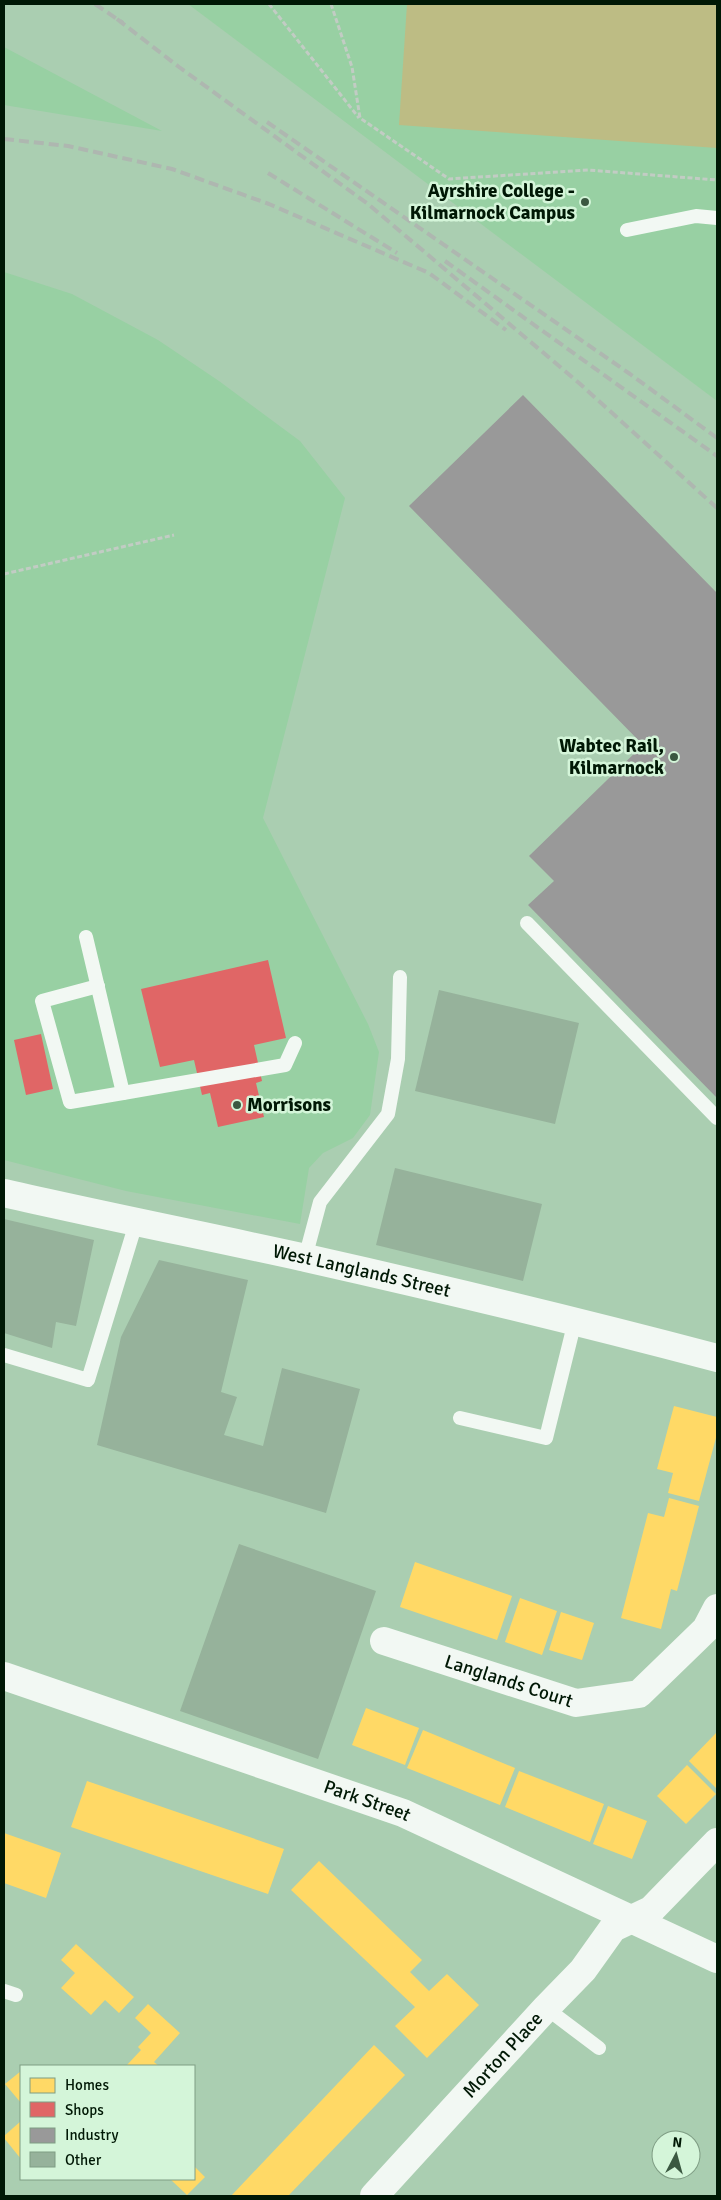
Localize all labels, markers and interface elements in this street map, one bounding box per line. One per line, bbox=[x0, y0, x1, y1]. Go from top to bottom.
place label: Ayrshire College - Kilmarnock Campus bbox=[410, 179, 575, 225]
marker: Ayrshire College - Kilmarnock Campus bbox=[579, 196, 591, 208]
place label: Wabtec Rail, Kilmarnock bbox=[559, 734, 664, 780]
marker: Wabtec Rail, Kilmarnock bbox=[668, 751, 680, 763]
place label: Morrisons bbox=[247, 1093, 331, 1117]
marker: Morrisons bbox=[231, 1099, 243, 1111]
street label: West Langlands Street bbox=[271, 1239, 453, 1303]
street label: Langlands Court bbox=[441, 1649, 576, 1713]
street label: Park Street bbox=[321, 1775, 415, 1827]
street label: Morton Place bbox=[458, 2007, 548, 2103]
legend bbox=[20, 2065, 195, 2180]
text: Homes bbox=[65, 2076, 109, 2094]
text: Shops bbox=[65, 2101, 104, 2119]
text: Industry bbox=[65, 2126, 118, 2144]
north arrow bbox=[651, 2130, 701, 2180]
text: N bbox=[672, 2134, 683, 2152]
text: Other bbox=[65, 2151, 102, 2169]

